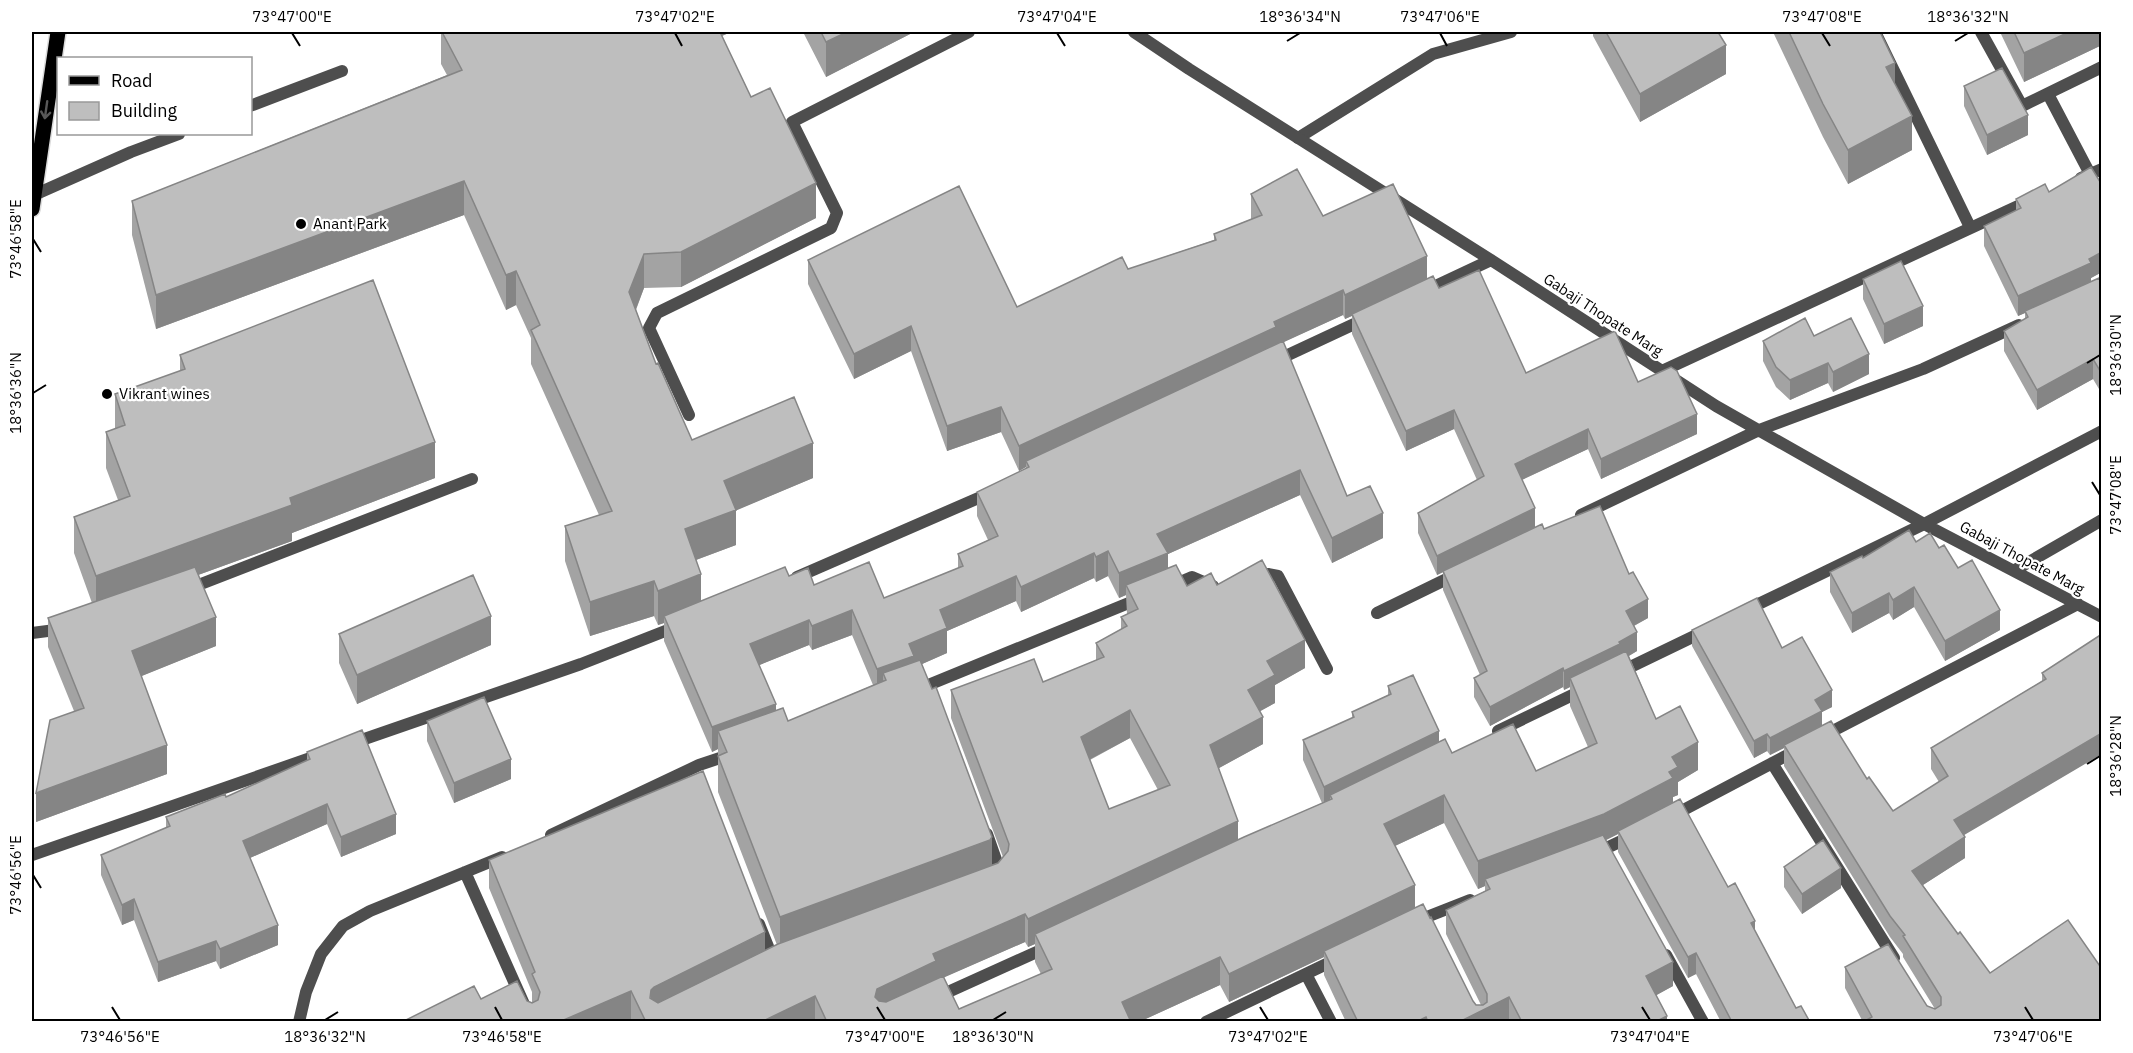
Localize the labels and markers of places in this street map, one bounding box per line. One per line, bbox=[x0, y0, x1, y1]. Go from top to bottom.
place label: Anant Park bbox=[313, 214, 387, 233]
marker: Anant Park bbox=[294, 217, 308, 231]
place label: Vikrant wines bbox=[119, 384, 210, 403]
marker: Vikrant wines bbox=[100, 387, 114, 401]

